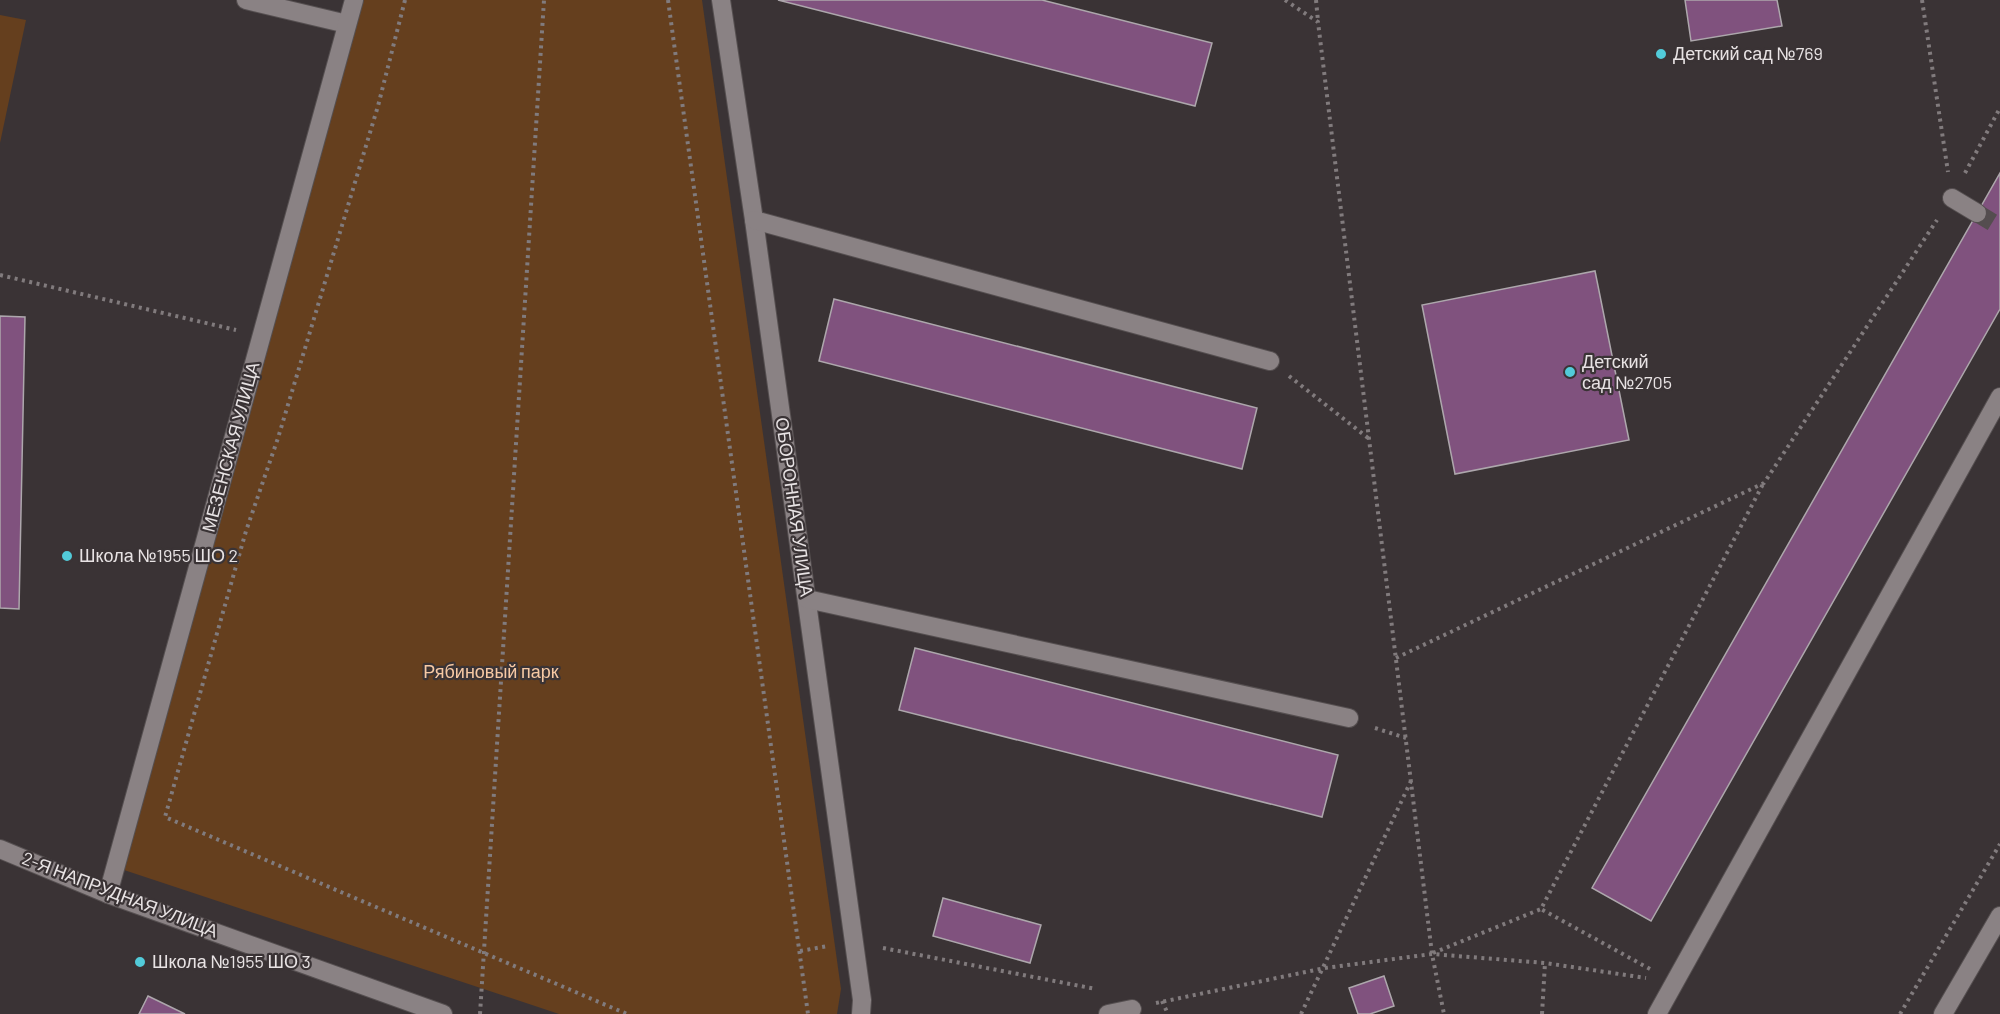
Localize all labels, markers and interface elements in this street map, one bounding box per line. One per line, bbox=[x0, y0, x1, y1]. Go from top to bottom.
place label: Детский сад №769 bbox=[1673, 42, 1823, 64]
marker: Детский сад №769 bbox=[1654, 47, 1668, 61]
place label: Детский сад №2705 bbox=[1582, 350, 1672, 393]
street label: МЕЗЕНСКАЯ УЛИЦА bbox=[197, 359, 263, 534]
marker: Детский сад №2705 bbox=[1563, 365, 1577, 379]
street label: ОБОРОННАЯ УЛИЦА bbox=[772, 416, 818, 598]
place label: Школа №1955 ШО 2 bbox=[79, 544, 238, 566]
marker: Школа №1955 ШО 2 bbox=[60, 549, 74, 563]
park label: Рябиновый парк bbox=[423, 660, 559, 682]
street label: 2-Я НАПРУДНАЯ УЛИЦА bbox=[19, 847, 221, 942]
place label: Школа №1955 ШО 3 bbox=[152, 950, 311, 972]
marker: Школа №1955 ШО 3 bbox=[133, 955, 147, 969]

